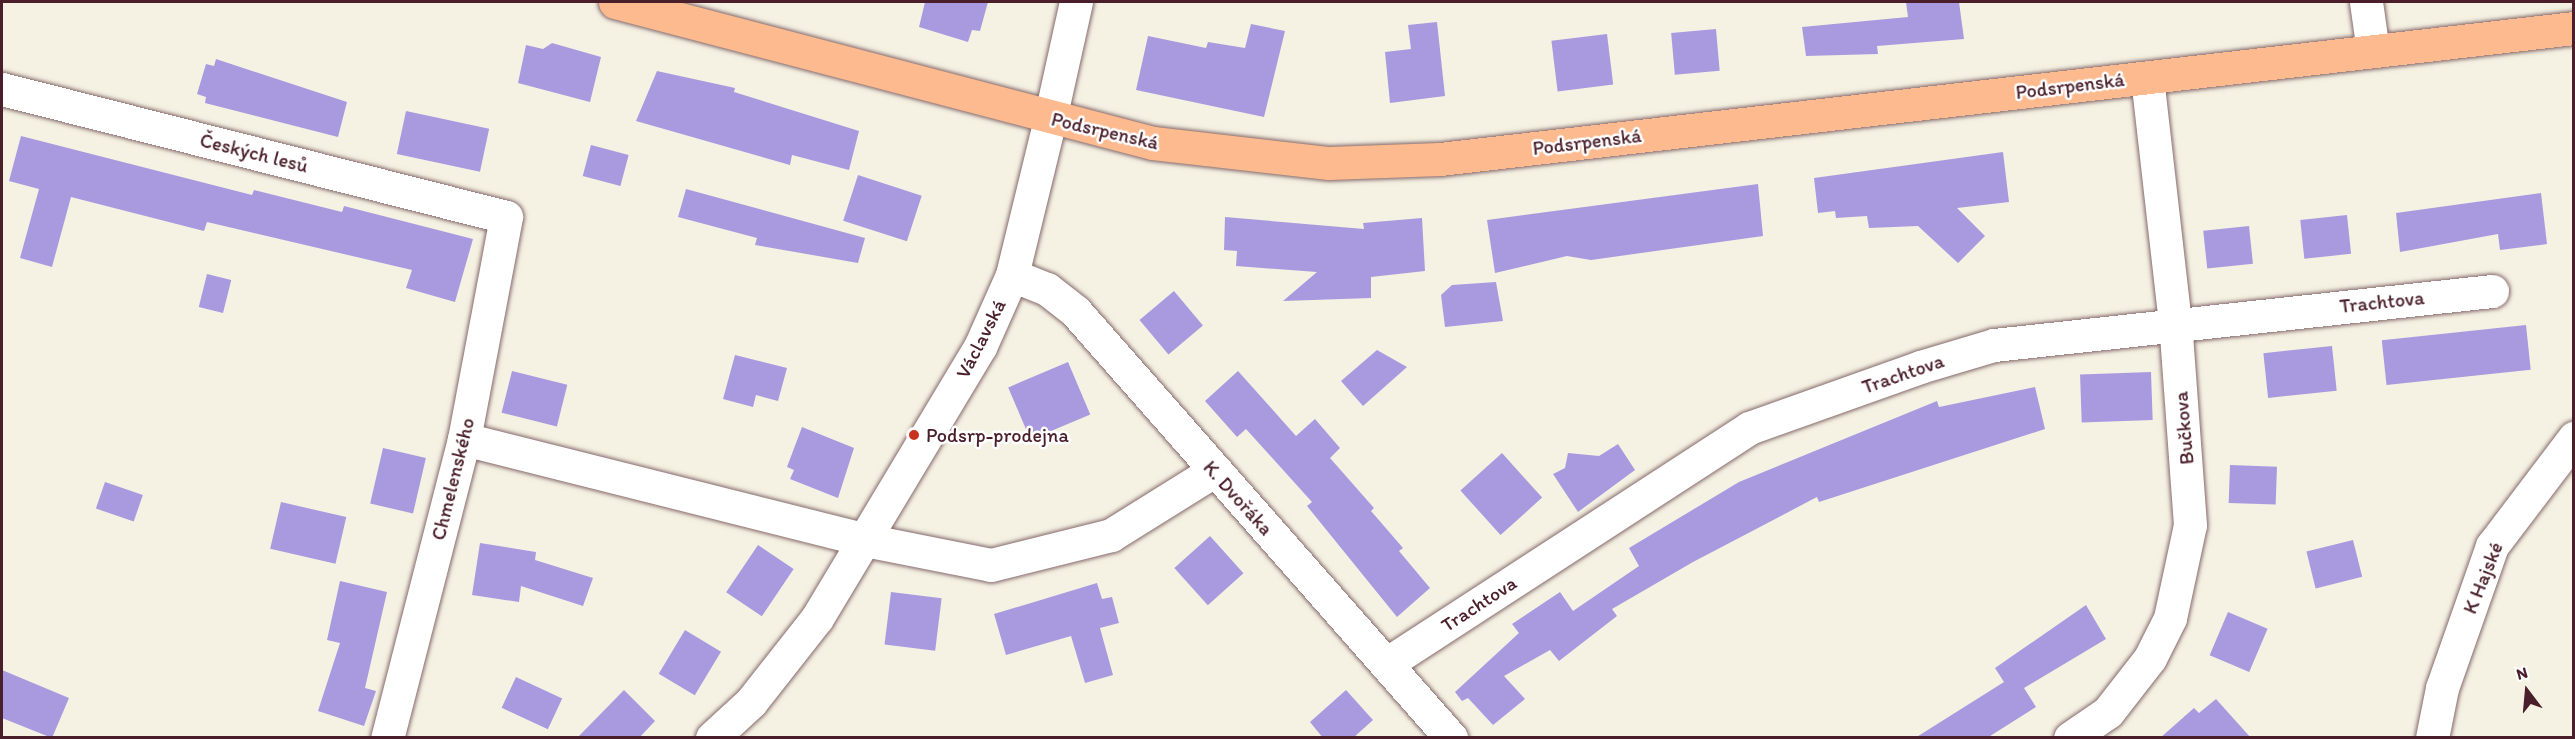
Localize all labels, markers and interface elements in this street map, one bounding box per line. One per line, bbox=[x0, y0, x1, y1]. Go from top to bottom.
street label: Podsrpenská bbox=[2014, 67, 2126, 105]
street label: Podsrpenská bbox=[1049, 107, 1161, 155]
street label: Podsrpenská bbox=[1531, 123, 1643, 161]
street label: Českých lesů bbox=[197, 128, 311, 178]
street label: Trachtova bbox=[2338, 286, 2426, 318]
street label: Václavská bbox=[951, 295, 1011, 383]
street label: Trachtova bbox=[1859, 349, 1947, 399]
street label: Bučkova bbox=[2169, 390, 2199, 466]
street label: Chmelenského bbox=[426, 415, 480, 543]
place label: Podsrp-prodejna bbox=[926, 423, 1069, 447]
marker: Podsrp-prodejna bbox=[907, 428, 921, 442]
street label: K. Dvořáka bbox=[1198, 455, 1278, 541]
street label: K Hajské bbox=[2458, 539, 2508, 617]
street label: Trachtova bbox=[1437, 571, 1521, 637]
north arrow bbox=[2497, 661, 2557, 721]
text: N bbox=[2514, 663, 2530, 684]

